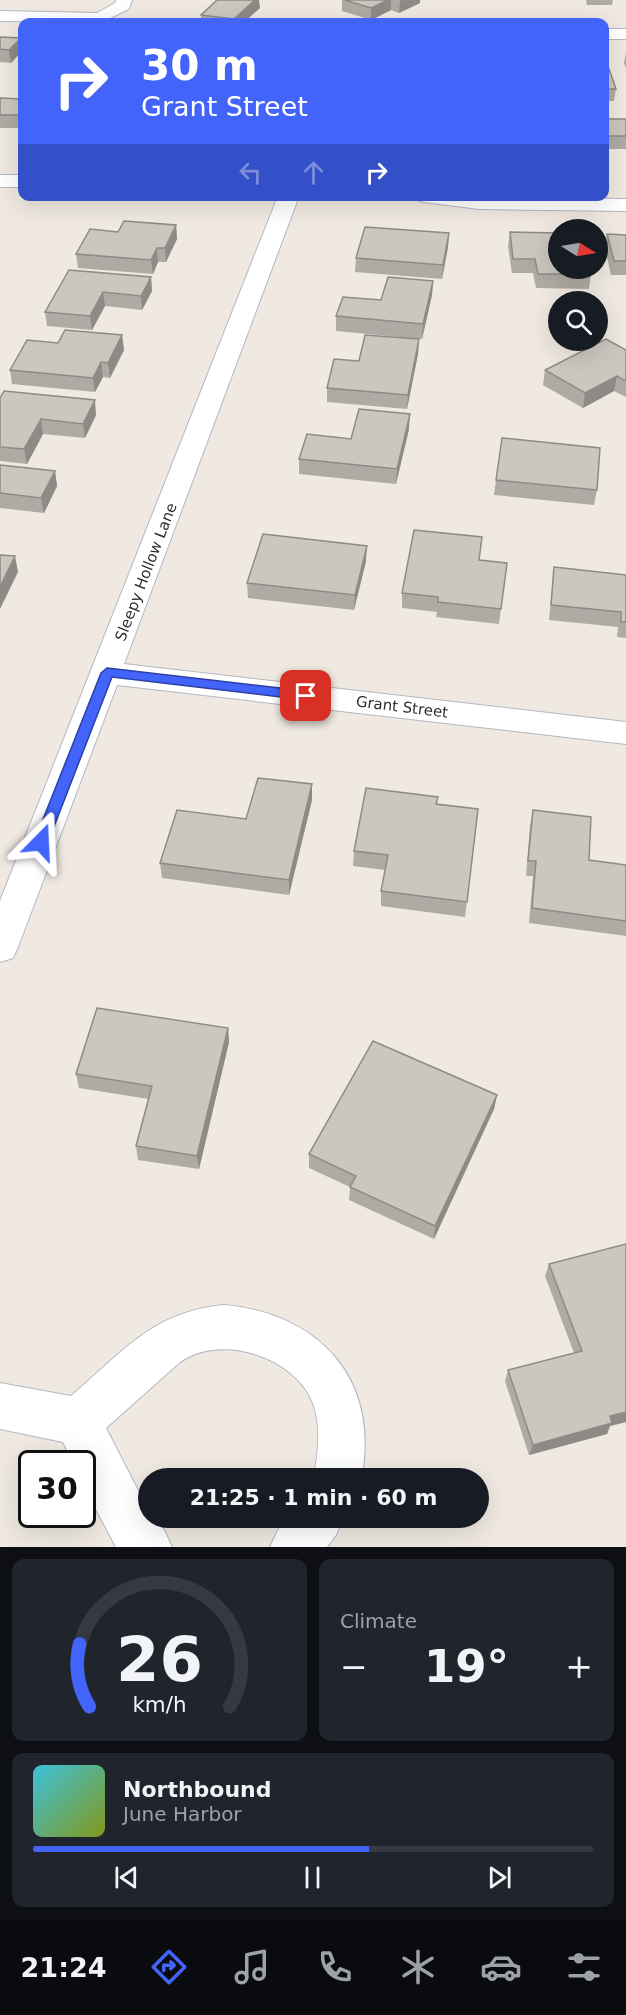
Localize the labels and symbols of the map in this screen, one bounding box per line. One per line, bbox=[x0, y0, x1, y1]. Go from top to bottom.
north arrow bbox=[548, 219, 608, 279]
street label: Sleepy Hollow Lane bbox=[111, 500, 181, 644]
pin bbox=[280, 670, 331, 721]
street label: Grant Street bbox=[355, 692, 449, 722]
position arrow bbox=[9, 810, 73, 874]
speed limit sign: 30 bbox=[18, 1450, 96, 1528]

